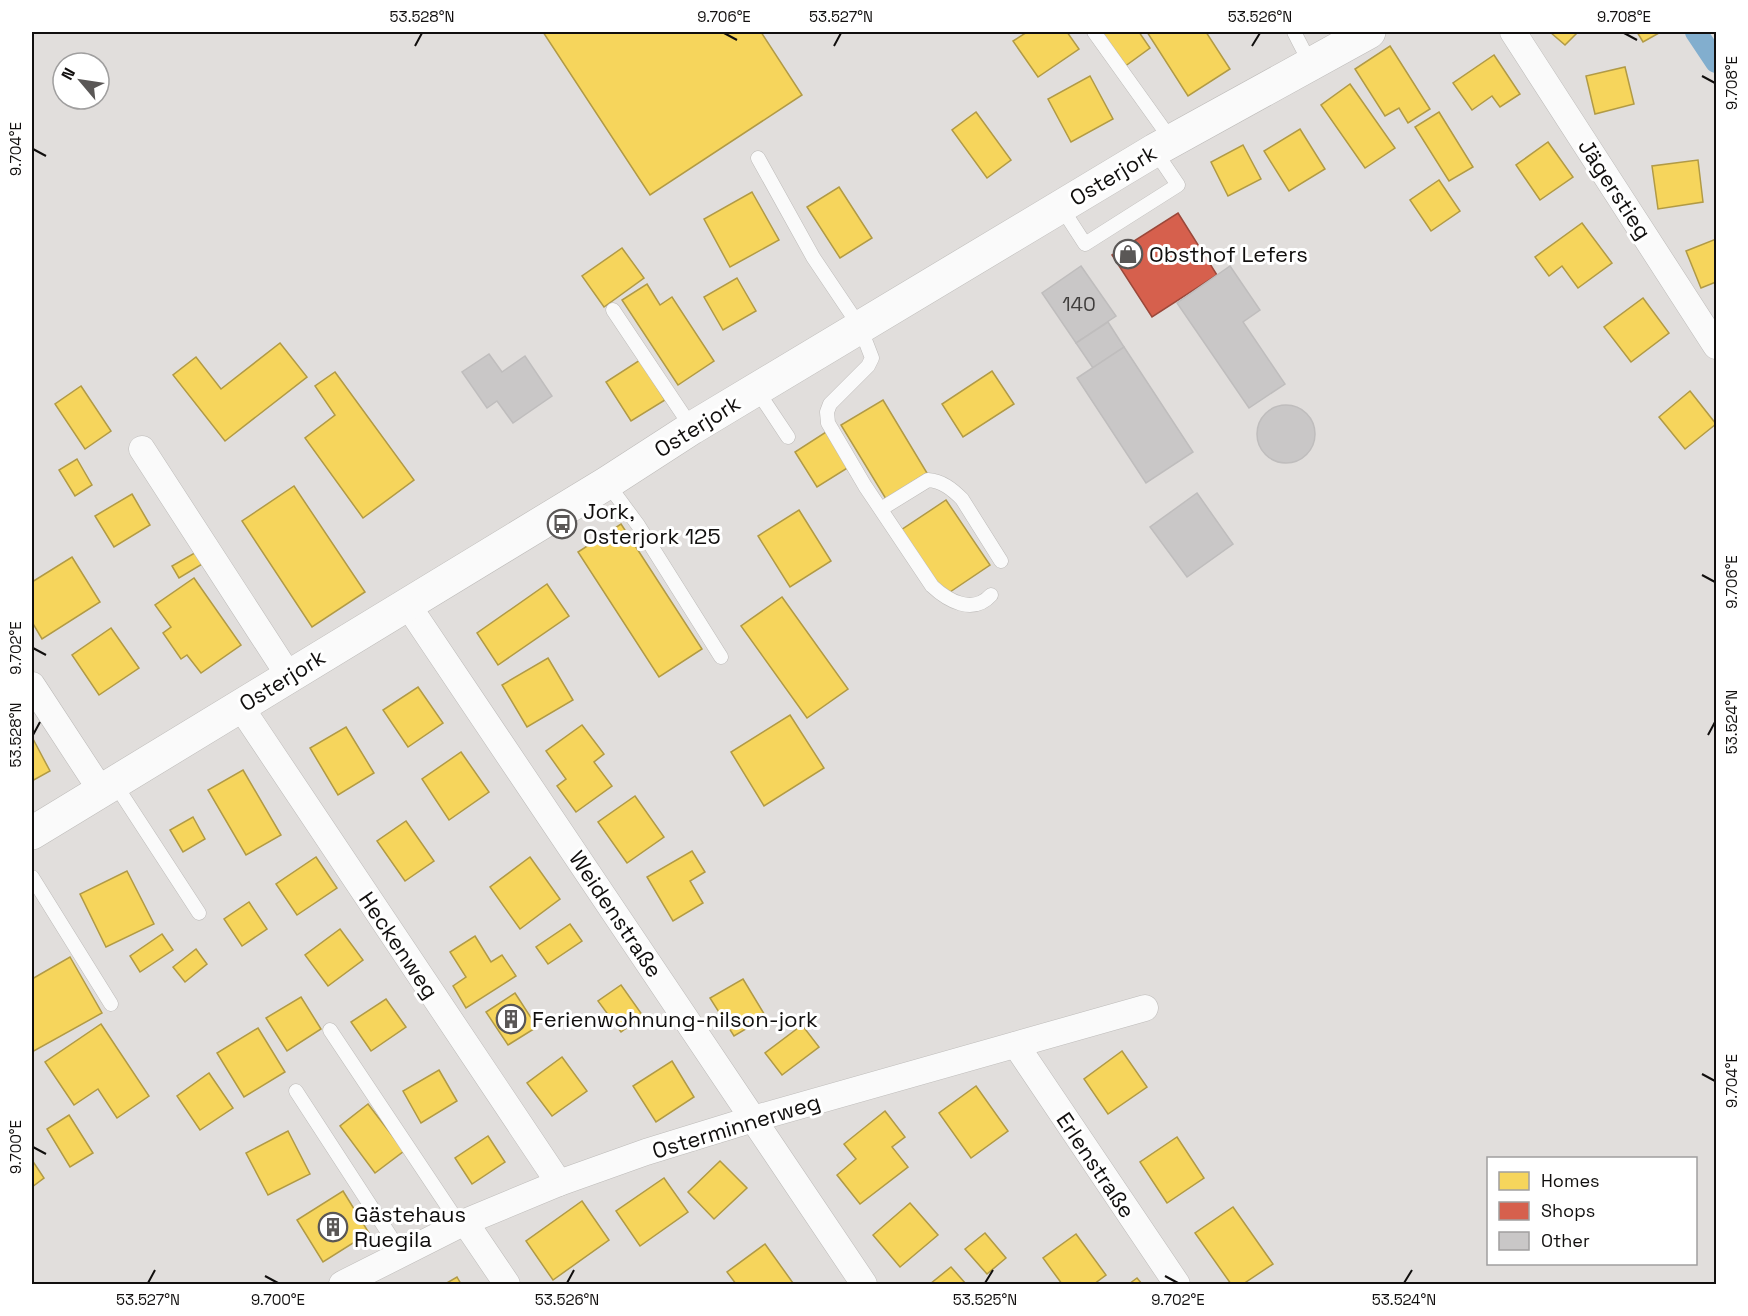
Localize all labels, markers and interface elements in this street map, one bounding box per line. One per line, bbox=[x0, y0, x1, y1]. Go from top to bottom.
text: 53.528°N bbox=[390, 7, 454, 26]
text: 9.706°E bbox=[697, 7, 751, 26]
text: 53.527°N bbox=[809, 7, 873, 26]
text: 53.526°N bbox=[1228, 7, 1292, 26]
text: 9.708°E bbox=[1597, 7, 1651, 26]
north arrow bbox=[51, 51, 111, 111]
text: 9.708°E bbox=[1722, 56, 1741, 110]
text: N bbox=[57, 64, 80, 84]
text: 9.704°E bbox=[6, 122, 25, 176]
street label: Jägerstieg bbox=[1572, 134, 1658, 244]
street label: Osterjork bbox=[1065, 138, 1162, 212]
shop icon: Obsthof Lefers bbox=[1112, 238, 1144, 270]
place label: Obsthof Lefers bbox=[1149, 240, 1308, 268]
house number: 140 bbox=[1062, 291, 1096, 317]
street label: Osterjork bbox=[649, 389, 745, 463]
place label: Jork, Osterjork 125 bbox=[583, 497, 721, 550]
bus stop icon: Jork, Osterjork 125 bbox=[546, 508, 578, 540]
text: 9.706°E bbox=[1722, 555, 1741, 609]
text: 9.702°E bbox=[6, 621, 25, 675]
street label: Osterjork bbox=[234, 643, 330, 717]
text: 53.524°N bbox=[1722, 690, 1741, 754]
text: 53.528°N bbox=[6, 703, 25, 767]
street label: Weidenstraße bbox=[563, 845, 669, 983]
street label: Heckenweg bbox=[353, 886, 445, 1004]
building icon: Ferienwohnung-nilson-jork bbox=[495, 1003, 527, 1035]
place label: Ferienwohnung-nilson-jork bbox=[532, 1005, 818, 1033]
text: 9.704°E bbox=[1722, 1054, 1741, 1108]
street label: Osterminnerweg bbox=[649, 1087, 823, 1165]
street label: Erlenstraße bbox=[1050, 1107, 1142, 1223]
text: 9.700°E bbox=[6, 1120, 25, 1174]
legend bbox=[1487, 1157, 1697, 1265]
text: Homes bbox=[1541, 1169, 1600, 1192]
text: Shops bbox=[1541, 1199, 1595, 1222]
place label: Gästehaus Ruegila bbox=[354, 1200, 466, 1253]
building icon: Gästehaus Ruegila bbox=[317, 1211, 349, 1243]
text: Other bbox=[1541, 1229, 1590, 1252]
text: 53.527°N bbox=[116, 1290, 180, 1309]
text: 9.700°E bbox=[251, 1290, 305, 1309]
text: 53.526°N bbox=[535, 1290, 599, 1309]
text: 53.525°N bbox=[953, 1290, 1017, 1309]
text: 9.702°E bbox=[1151, 1290, 1205, 1309]
text: 53.524°N bbox=[1372, 1290, 1436, 1309]

